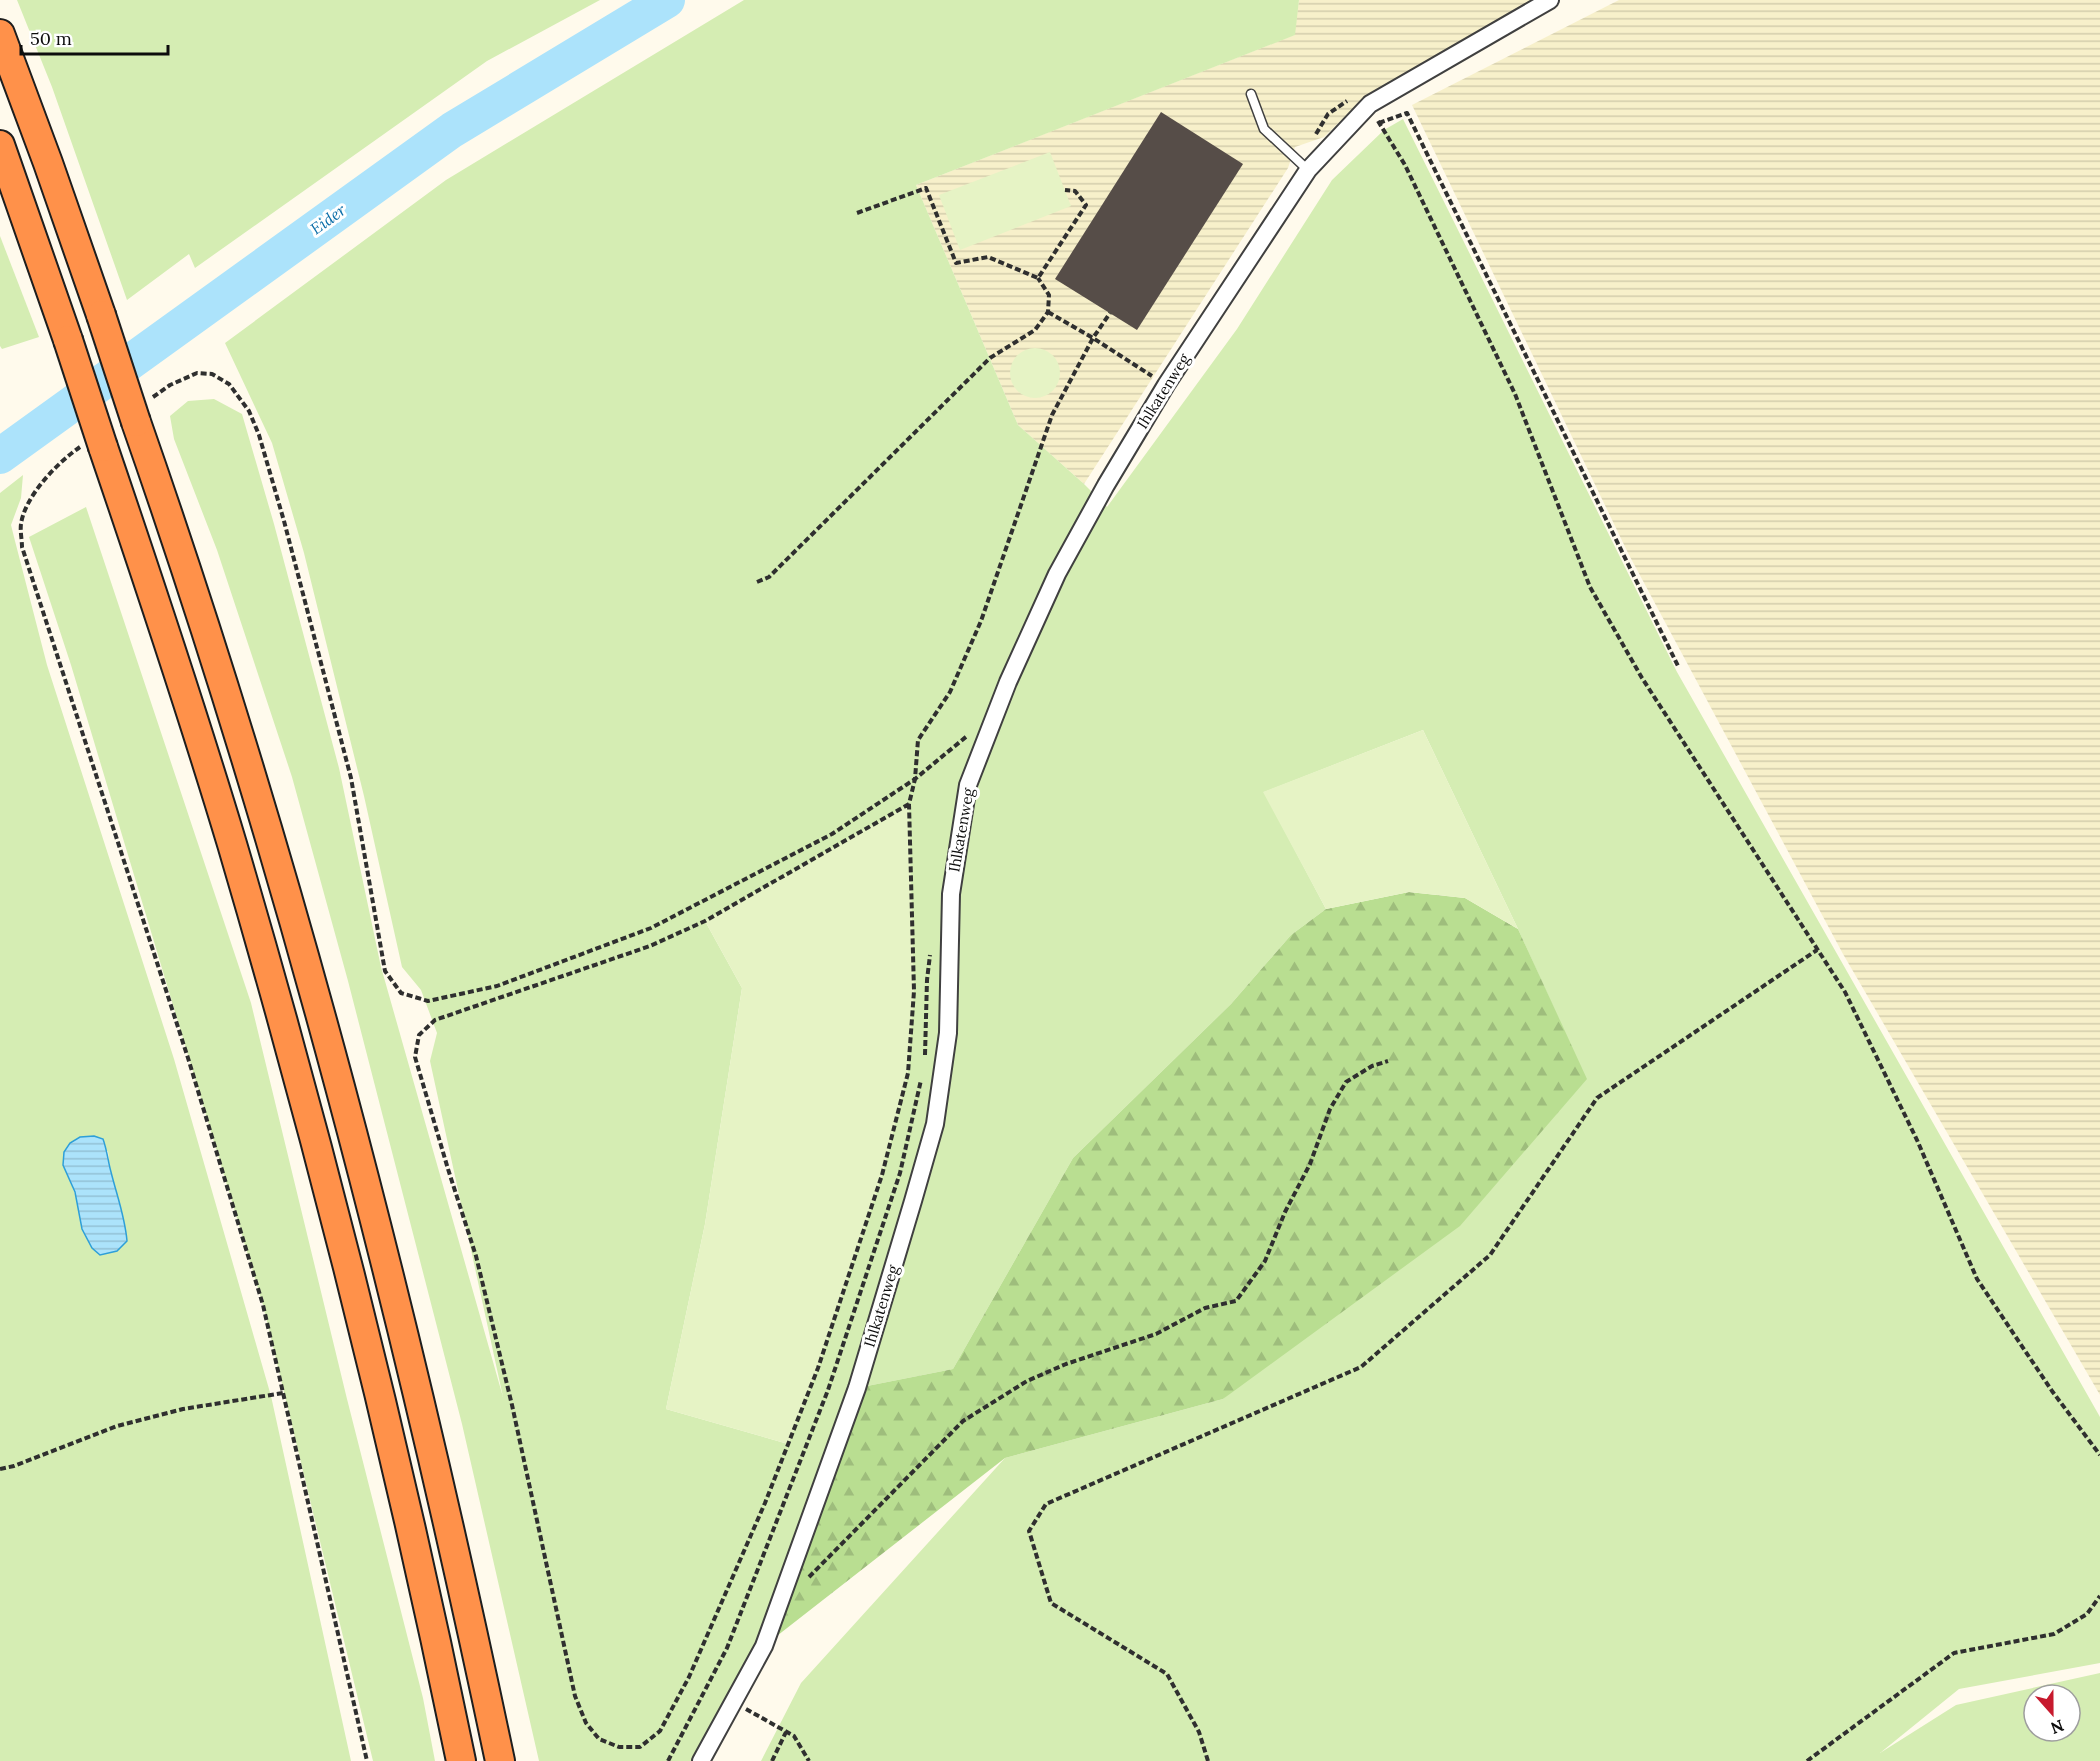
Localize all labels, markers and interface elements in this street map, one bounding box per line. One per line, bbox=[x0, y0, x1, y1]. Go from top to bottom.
scale bar bbox=[21, 18, 168, 56]
text: 50 m bbox=[30, 27, 72, 50]
water label: Eider bbox=[306, 199, 350, 238]
street label: Ihlkatenweg bbox=[1132, 349, 1194, 432]
street label: Ihlkatenweg bbox=[944, 786, 978, 873]
street label: Ihlkatenweg bbox=[860, 1262, 903, 1349]
north arrow bbox=[2022, 1683, 2082, 1743]
text: N bbox=[2048, 1715, 2067, 1739]

